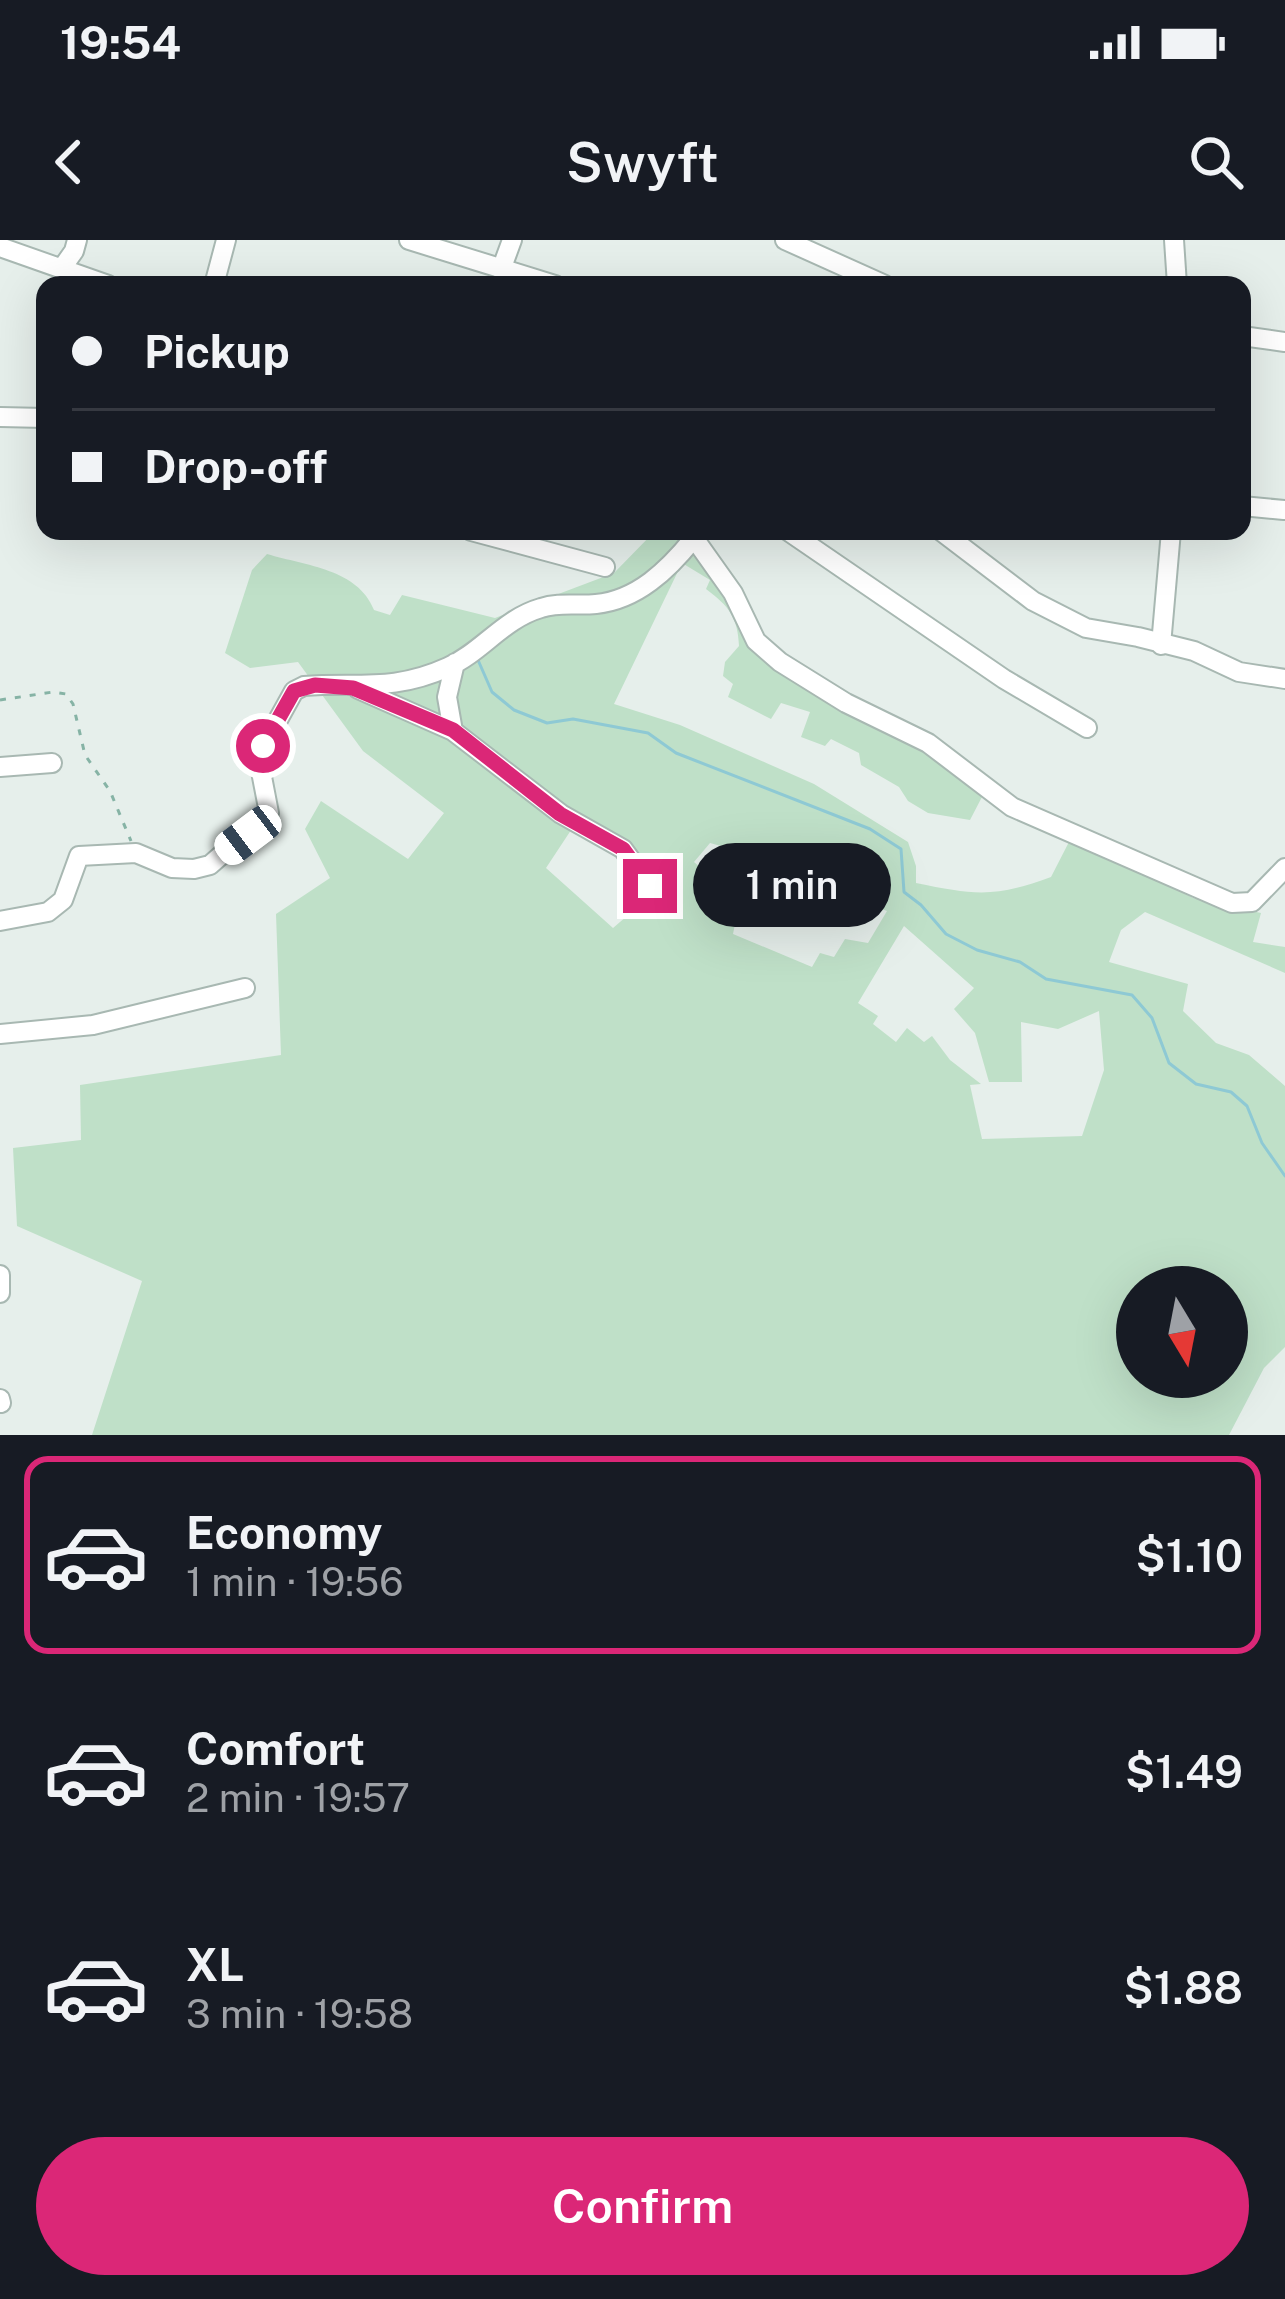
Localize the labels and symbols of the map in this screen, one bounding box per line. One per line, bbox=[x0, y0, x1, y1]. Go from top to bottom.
route start bbox=[236, 719, 290, 773]
car bbox=[208, 799, 288, 871]
callout: 1 min bbox=[692, 844, 890, 928]
route end bbox=[623, 859, 677, 913]
north arrow bbox=[1116, 1266, 1248, 1398]

